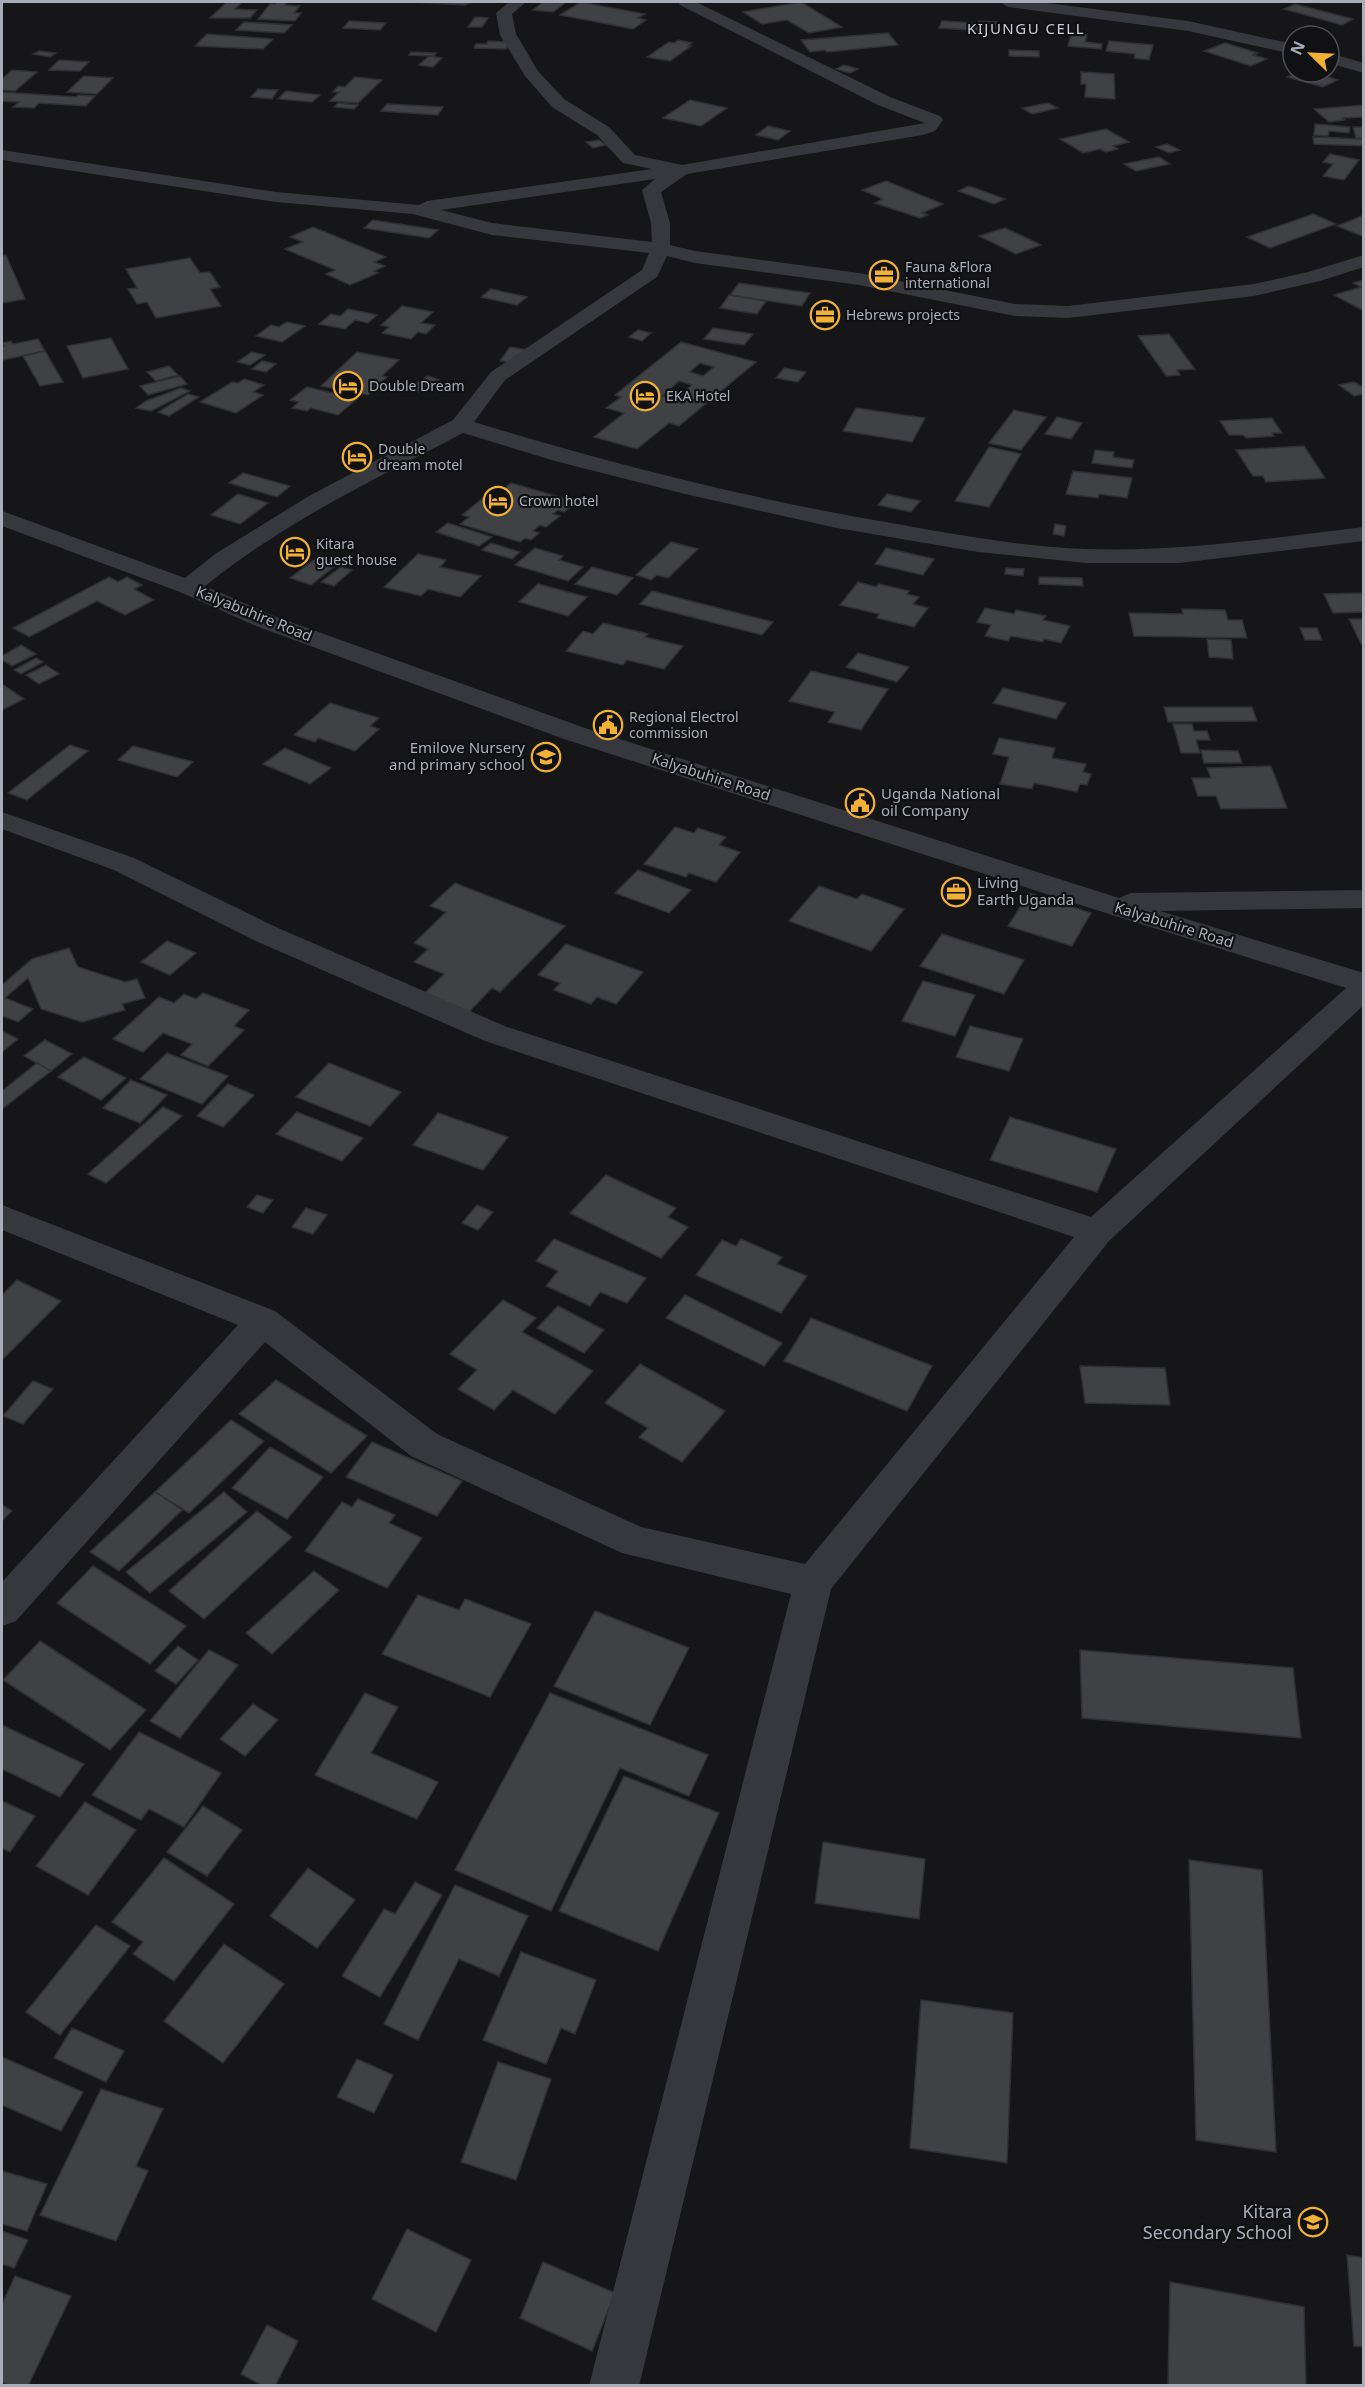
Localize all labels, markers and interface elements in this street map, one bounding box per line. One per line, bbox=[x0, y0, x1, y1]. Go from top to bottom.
district label: KIJUNGU CELL bbox=[967, 18, 1085, 38]
north arrow bbox=[1281, 24, 1341, 84]
text: N bbox=[1285, 37, 1310, 58]
place label: Fauna &Flora international bbox=[905, 257, 992, 292]
office icon: Fauna &Flora international bbox=[868, 259, 900, 291]
office icon: Hebrews projects bbox=[809, 299, 841, 331]
place label: Hebrews projects bbox=[846, 305, 960, 324]
hotel icon: Double Dream bbox=[332, 370, 364, 402]
place label: Double Dream bbox=[369, 376, 465, 395]
hotel icon: EKA Hotel bbox=[629, 380, 661, 412]
place label: EKA Hotel bbox=[666, 386, 730, 405]
place label: Double dream motel bbox=[378, 439, 463, 474]
hotel icon: Double dream motel bbox=[341, 441, 373, 473]
hotel icon: Crown hotel bbox=[482, 485, 514, 517]
place label: Crown hotel bbox=[519, 491, 599, 510]
place label: Kitara guest house bbox=[316, 534, 397, 569]
hotel icon: Kitara guest house bbox=[279, 536, 311, 568]
street label: Kalyabuhire Road bbox=[193, 581, 315, 645]
place label: Regional Electrol commission bbox=[629, 707, 739, 742]
public building icon: Regional Electrol commission bbox=[592, 709, 624, 741]
place label: Emilove Nursery and primary school bbox=[389, 737, 525, 774]
school or university icon: Emilove Nursery and primary school bbox=[530, 741, 562, 773]
street label: Kalyabuhire Road bbox=[649, 747, 773, 805]
place label: Uganda National oil Company bbox=[881, 783, 1000, 820]
public building icon: Uganda National oil Company bbox=[844, 787, 876, 819]
place label: Living Earth Uganda bbox=[977, 872, 1074, 909]
office icon: Living Earth Uganda bbox=[940, 876, 972, 908]
street label: Kalyabuhire Road bbox=[1112, 896, 1236, 952]
place label: Kitara Secondary School bbox=[1143, 2199, 1292, 2244]
school or university icon: Kitara Secondary School bbox=[1297, 2206, 1329, 2238]

